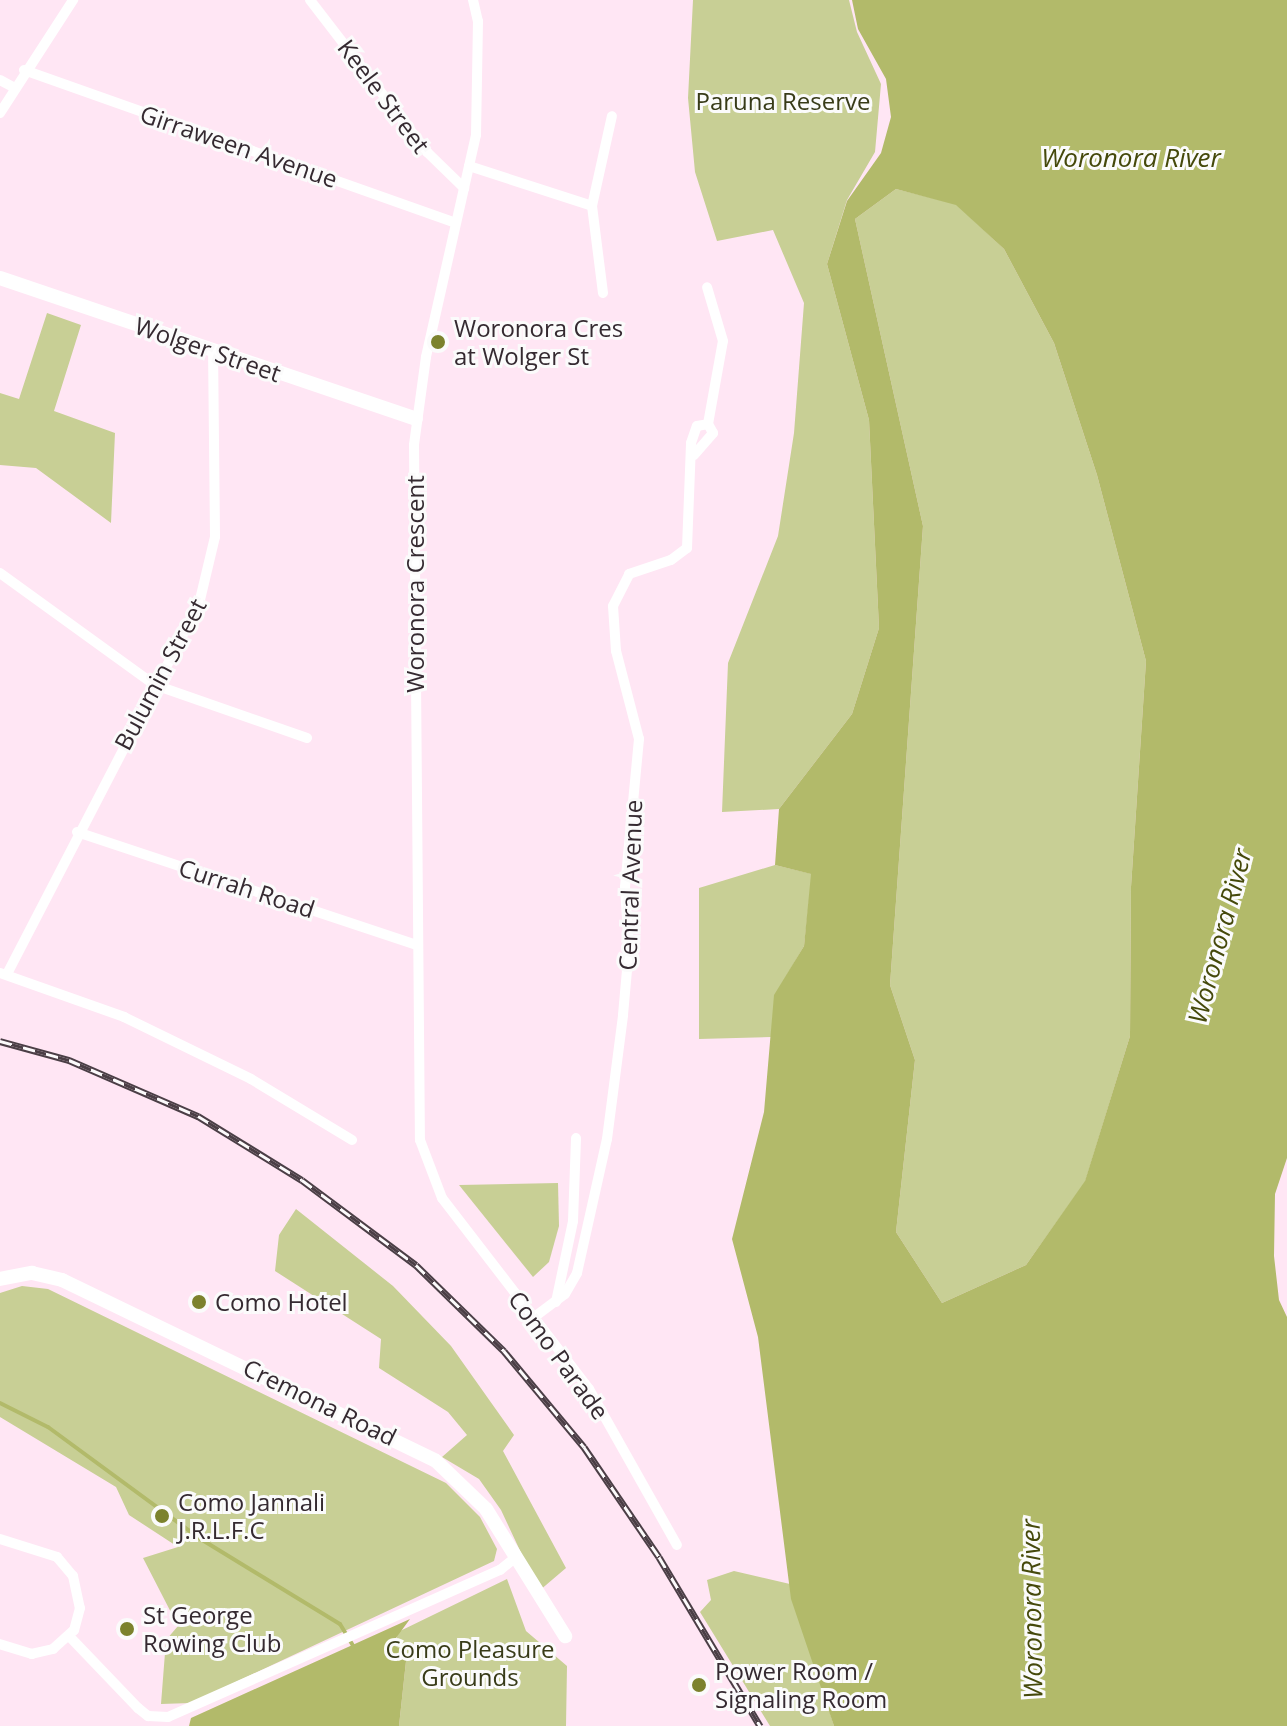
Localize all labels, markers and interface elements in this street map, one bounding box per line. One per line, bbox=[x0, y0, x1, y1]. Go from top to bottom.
street label: Keele Street bbox=[332, 34, 436, 158]
park label: Paruna Reserve bbox=[695, 87, 871, 115]
street label: Girraween Avenue bbox=[137, 99, 341, 193]
water label: Woronora River bbox=[1041, 142, 1221, 174]
street label: Wolger Street bbox=[131, 311, 285, 387]
place label: Woronora Cres at Wolger St bbox=[454, 314, 623, 370]
marker: Woronora Cres at Wolger St bbox=[429, 333, 447, 351]
street label: Woronora Crescent bbox=[401, 475, 429, 693]
street label: Bulumin Street bbox=[108, 593, 212, 755]
street label: Central Avenue bbox=[613, 799, 647, 971]
water label: Woronora River bbox=[1182, 845, 1258, 1027]
street label: Currah Road bbox=[175, 853, 319, 923]
street label: Como Parade bbox=[503, 1285, 615, 1425]
place label: Como Hotel bbox=[215, 1288, 348, 1316]
marker: Como Hotel bbox=[190, 1293, 208, 1311]
street label: Cremona Road bbox=[239, 1353, 401, 1451]
place label: Como Jannali J.R.L.F.C bbox=[178, 1488, 325, 1544]
marker: Como Jannali J.R.L.F.C bbox=[153, 1507, 171, 1525]
water label: Woronora River bbox=[1015, 1519, 1049, 1699]
place label: St George Rowing Club bbox=[143, 1601, 281, 1657]
marker: St George Rowing Club bbox=[118, 1620, 136, 1638]
park label: Como Pleasure Grounds bbox=[385, 1635, 555, 1691]
place label: Power Room / Signaling Room bbox=[715, 1657, 887, 1713]
marker: Power Room / Signaling Room bbox=[690, 1676, 708, 1694]

